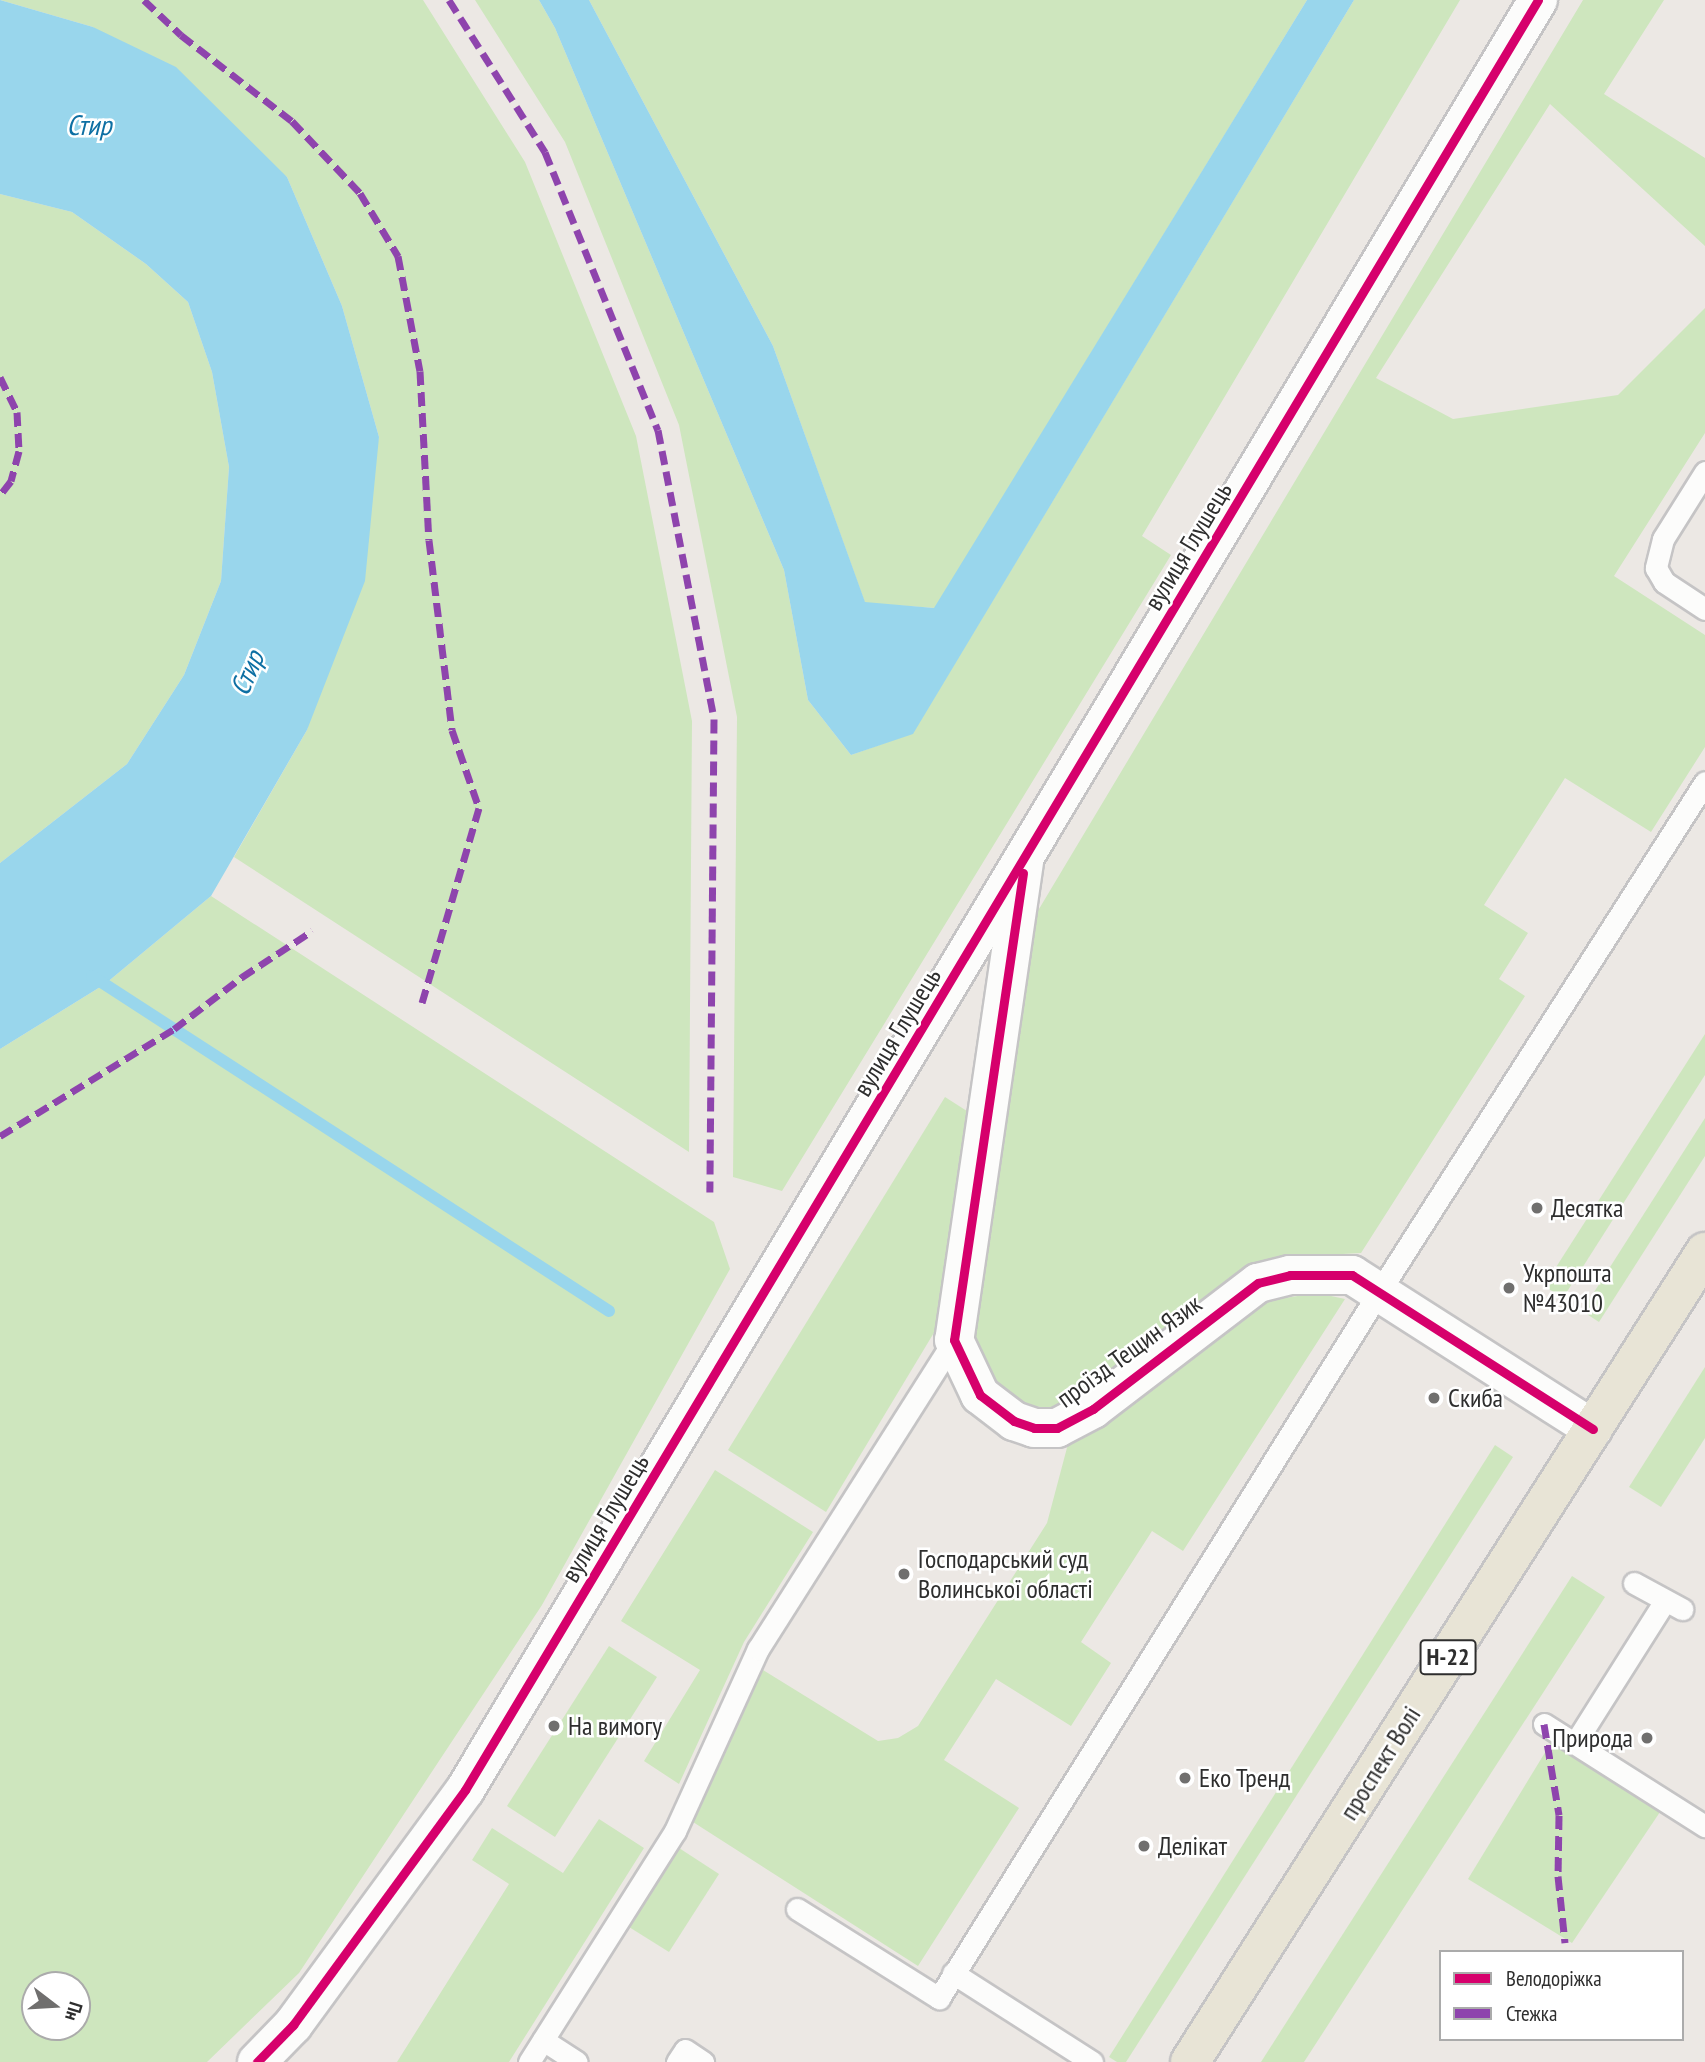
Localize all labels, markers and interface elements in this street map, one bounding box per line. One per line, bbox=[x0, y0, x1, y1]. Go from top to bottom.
water label: Стир bbox=[67, 108, 111, 142]
street label: вулиця Глушець bbox=[1138, 476, 1238, 616]
water label: Стир bbox=[223, 646, 271, 700]
street label: вулиця Глушець bbox=[847, 962, 947, 1102]
place label: Десятка bbox=[1551, 1192, 1623, 1224]
marker: Десятка bbox=[1529, 1200, 1545, 1216]
place label: Укрпошта №43010 bbox=[1523, 1257, 1612, 1318]
marker: Укрпошта №43010 bbox=[1501, 1280, 1517, 1296]
street label: проїзд Тещин Язик bbox=[1050, 1288, 1208, 1414]
place label: Скиба bbox=[1448, 1382, 1503, 1414]
marker: Скиба bbox=[1426, 1390, 1442, 1406]
street label: вулиця Глушець bbox=[555, 1448, 655, 1588]
place label: Господарський суд Волинської області bbox=[918, 1543, 1093, 1604]
marker: Господарський суд Волинської області bbox=[896, 1566, 912, 1582]
road number: Н-22 bbox=[1418, 1637, 1478, 1678]
street label: проспект Волі bbox=[1333, 1700, 1427, 1826]
place label: На вимогу bbox=[568, 1710, 662, 1742]
marker: На вимогу bbox=[546, 1718, 562, 1734]
place label: Природа bbox=[1552, 1722, 1633, 1754]
marker: Природа bbox=[1639, 1730, 1655, 1746]
place label: Еко Тренд bbox=[1199, 1762, 1291, 1794]
marker: Еко Тренд bbox=[1177, 1770, 1193, 1786]
place label: Делікат bbox=[1158, 1830, 1227, 1862]
marker: Делікат bbox=[1136, 1838, 1152, 1854]
legend bbox=[1439, 1950, 1684, 2041]
text: Велодоріжка bbox=[1506, 1965, 1602, 1992]
north arrow bbox=[21, 1971, 91, 2041]
text: Пн bbox=[60, 1999, 88, 2024]
text: Стежка bbox=[1506, 2000, 1557, 2027]

